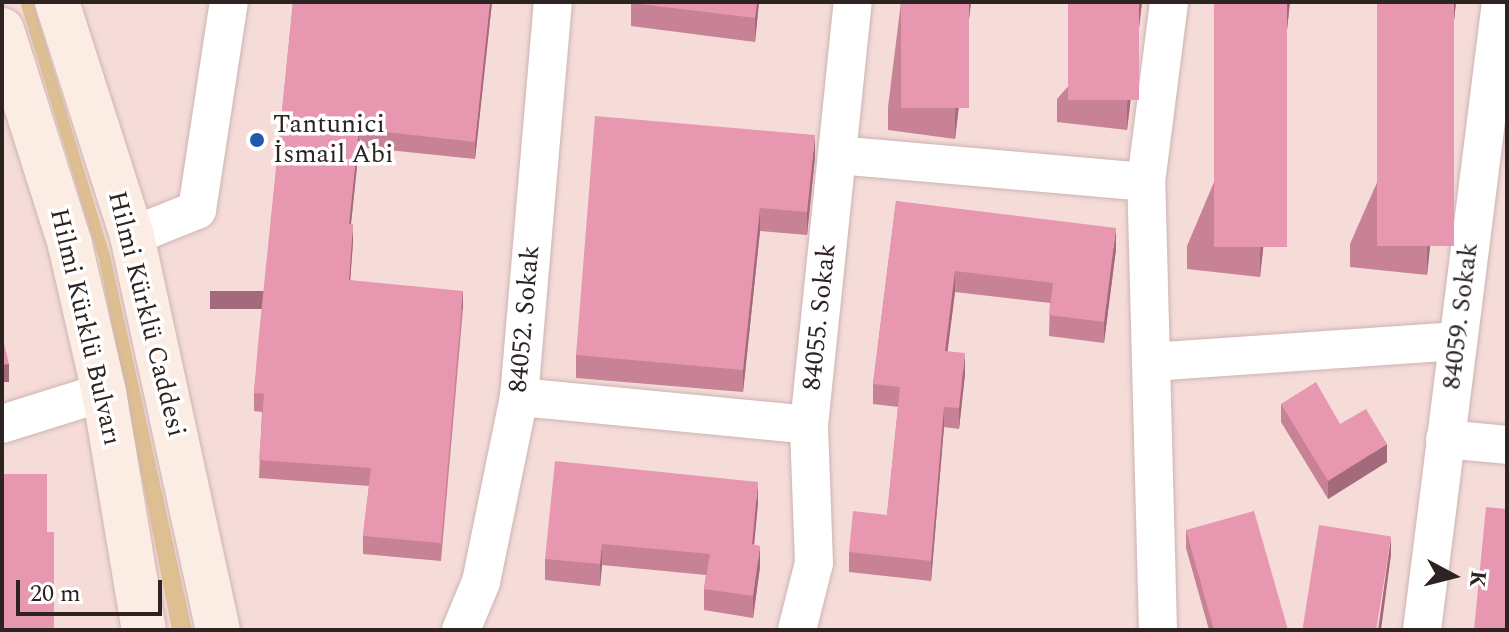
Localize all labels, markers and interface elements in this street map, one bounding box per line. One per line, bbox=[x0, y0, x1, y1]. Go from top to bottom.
place label: Tantunici İsmail Abi bbox=[273, 109, 393, 170]
marker: Tantunici İsmail Abi bbox=[248, 131, 266, 149]
street label: Hilmi Kürklü Caddesi bbox=[100, 188, 192, 440]
street label: Hilmi Kürklü Bulvarı bbox=[43, 205, 127, 449]
street label: 84059. Sokak bbox=[1437, 241, 1485, 391]
street label: 84055. Sokak bbox=[797, 242, 843, 392]
street label: 84052. Sokak bbox=[503, 244, 547, 394]
north arrow bbox=[1413, 536, 1493, 616]
scale bar bbox=[20, 564, 166, 614]
text: K bbox=[1460, 569, 1495, 589]
text: 20 m bbox=[30, 576, 81, 612]

